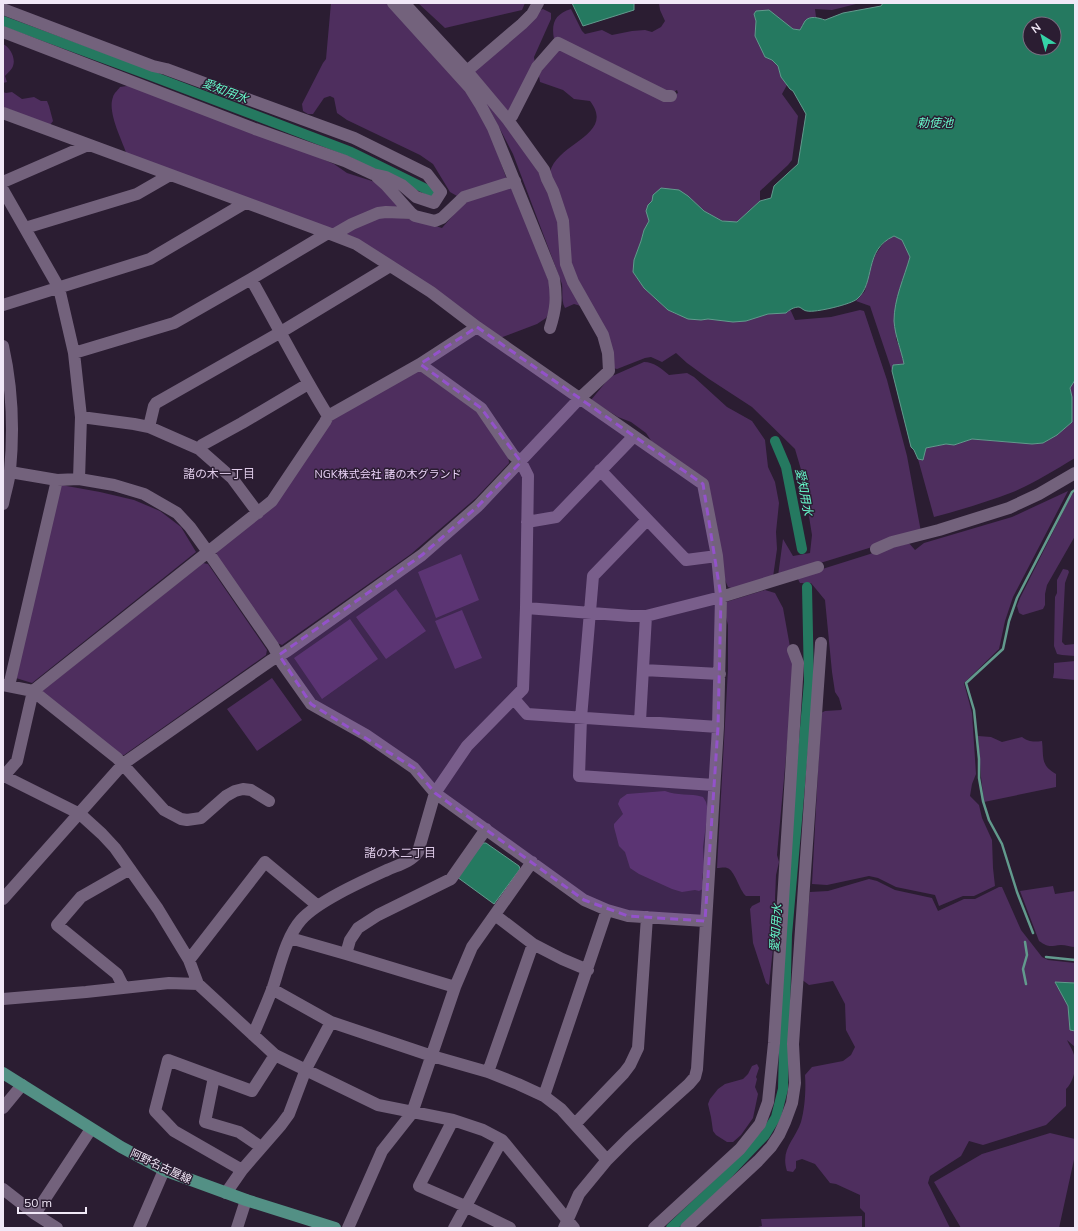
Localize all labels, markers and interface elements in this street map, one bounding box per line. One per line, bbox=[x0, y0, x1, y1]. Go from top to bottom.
north arrow bbox=[1022, 16, 1062, 56]
text: N bbox=[1028, 20, 1044, 36]
water label: 愛知用水 bbox=[200, 75, 252, 107]
water label: 勅使池 bbox=[917, 115, 954, 130]
district label: 諸の木一丁目 bbox=[183, 466, 255, 481]
park label: NGK株式会社 諸の木グランド bbox=[314, 467, 462, 481]
water label: 愛知用水 bbox=[793, 467, 817, 519]
district label: 諸の木二丁目 bbox=[364, 845, 436, 860]
water label: 愛知用水 bbox=[766, 902, 785, 952]
street label: 阿野名古屋線 bbox=[128, 1146, 194, 1186]
scale bar bbox=[18, 1189, 86, 1215]
text: 50 m bbox=[24, 1195, 52, 1210]

